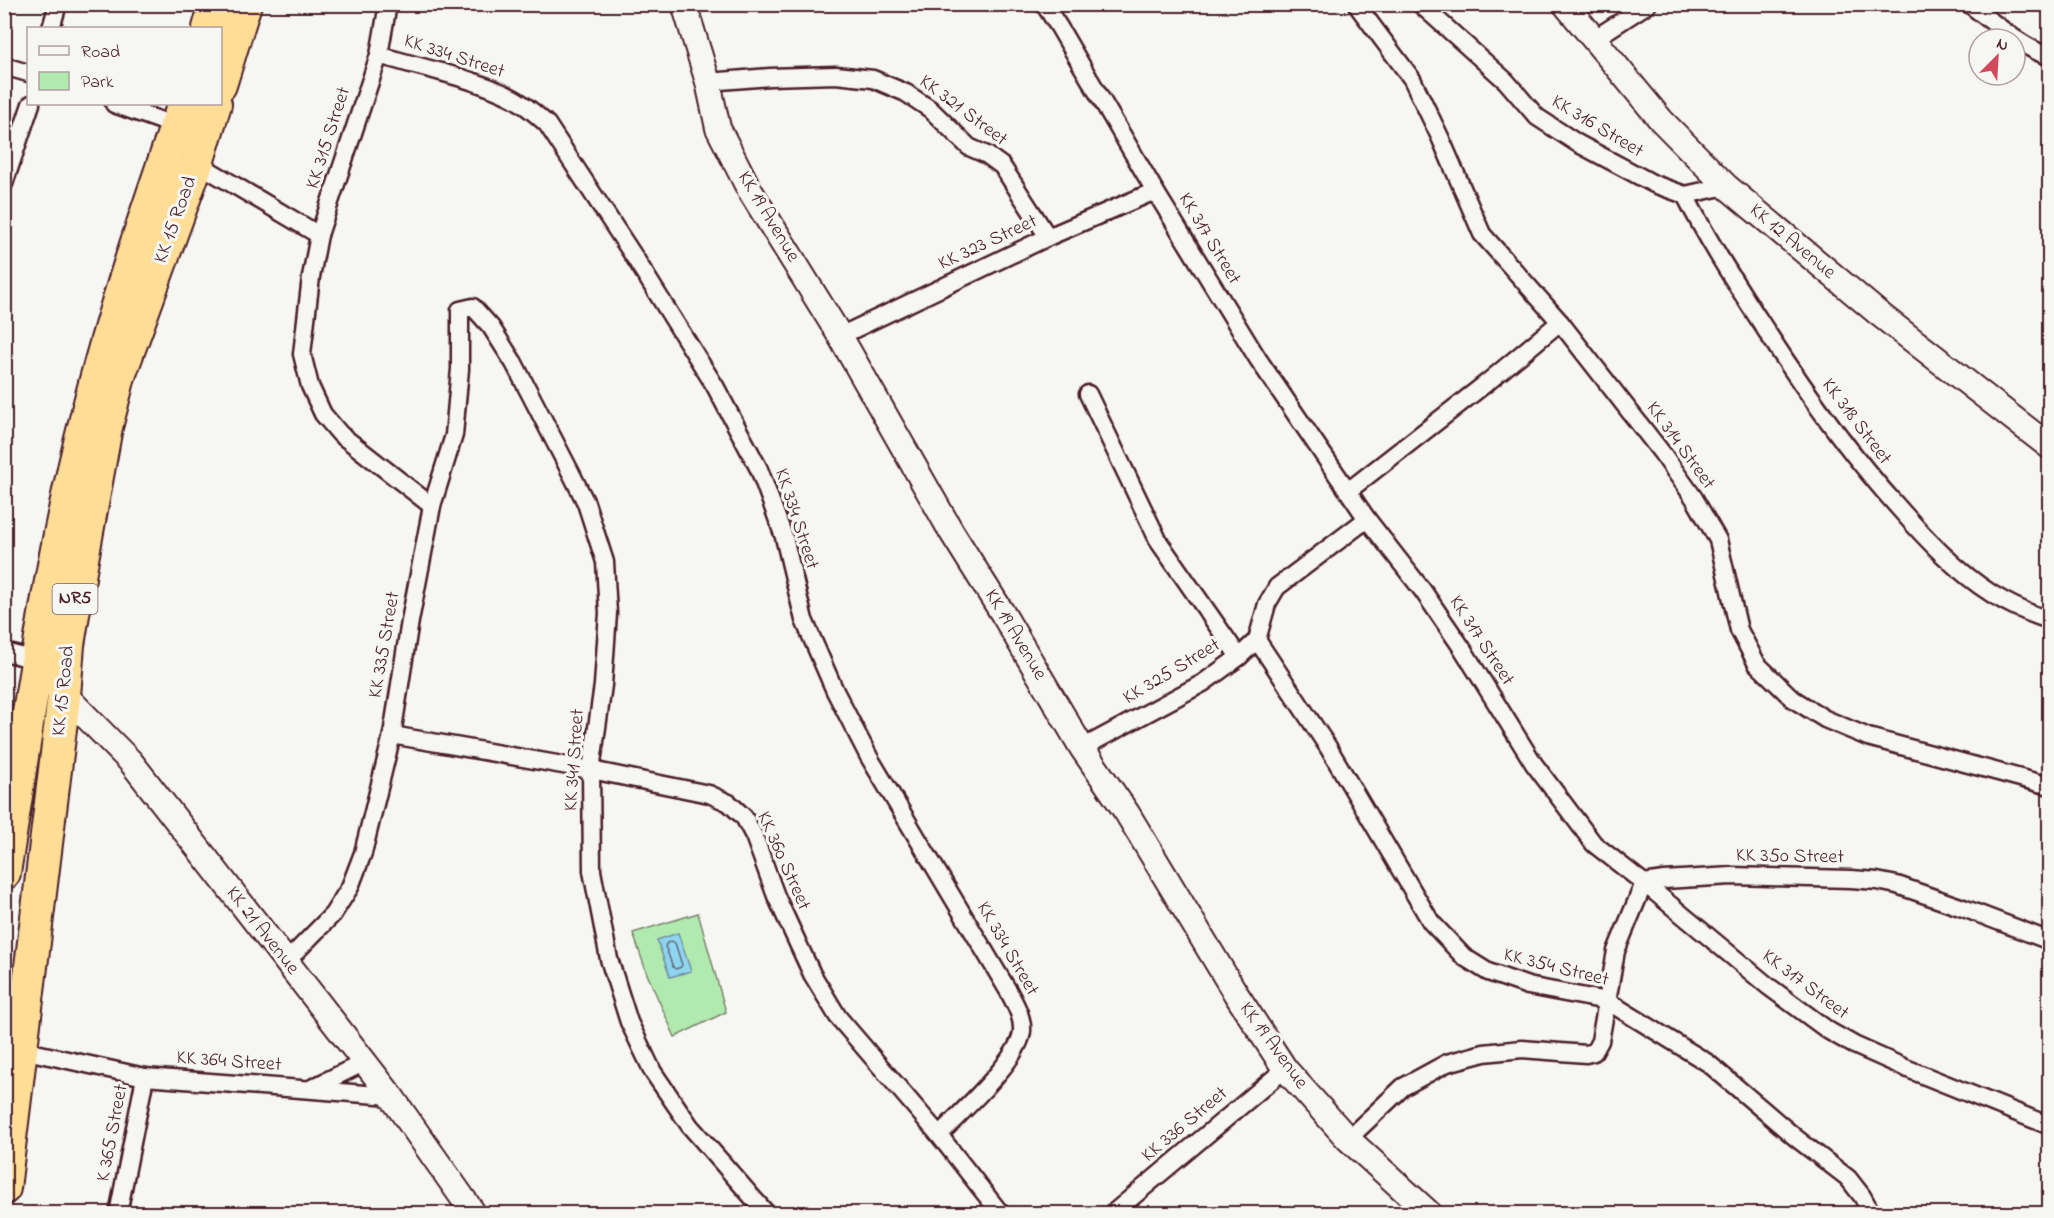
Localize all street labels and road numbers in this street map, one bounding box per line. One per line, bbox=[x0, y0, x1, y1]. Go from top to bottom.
street label: KK 334 Street bbox=[400, 27, 508, 87]
street label: KK 321 Street bbox=[913, 68, 1014, 154]
street label: KK 315 Street bbox=[299, 83, 359, 193]
street label: KK 316 Street bbox=[1545, 88, 1649, 166]
street label: KK 19 Avenue bbox=[729, 166, 807, 268]
street label: KK 15 Road bbox=[147, 172, 205, 268]
street label: KK 317 Street bbox=[1170, 188, 1248, 291]
street label: KK 12 Avenue bbox=[1742, 197, 1842, 287]
street label: KK 323 Street bbox=[934, 207, 1043, 279]
street label: KK 318 Street bbox=[1814, 373, 1898, 472]
street label: KK 314 Street bbox=[1638, 396, 1722, 496]
street label: KK 334 Street bbox=[766, 465, 826, 573]
road number: NR5 bbox=[52, 584, 98, 614]
street label: KK 19 Avenue bbox=[976, 584, 1054, 686]
street label: KK 335 Street bbox=[361, 589, 409, 701]
street label: KK 317 Street bbox=[1441, 590, 1521, 692]
street label: KK 325 Street bbox=[1118, 631, 1227, 713]
street label: KK 15 Road bbox=[45, 644, 83, 738]
street label: KK 341 Street bbox=[557, 708, 593, 812]
street label: KK 360 Street bbox=[748, 807, 818, 915]
street label: KK 350 Street bbox=[1736, 842, 1845, 872]
street label: KK 21 Avenue bbox=[218, 881, 306, 982]
street label: KK 334 Street bbox=[968, 896, 1046, 1002]
street label: KK 354 Street bbox=[1500, 941, 1612, 995]
street label: KK 317 Street bbox=[1755, 943, 1855, 1028]
street label: KK 19 Avenue bbox=[1231, 996, 1315, 1096]
street label: KK 364 Street bbox=[176, 1044, 283, 1080]
street label: KK 336 Street bbox=[1135, 1080, 1235, 1170]
street label: K 365 Street bbox=[89, 1082, 137, 1184]

